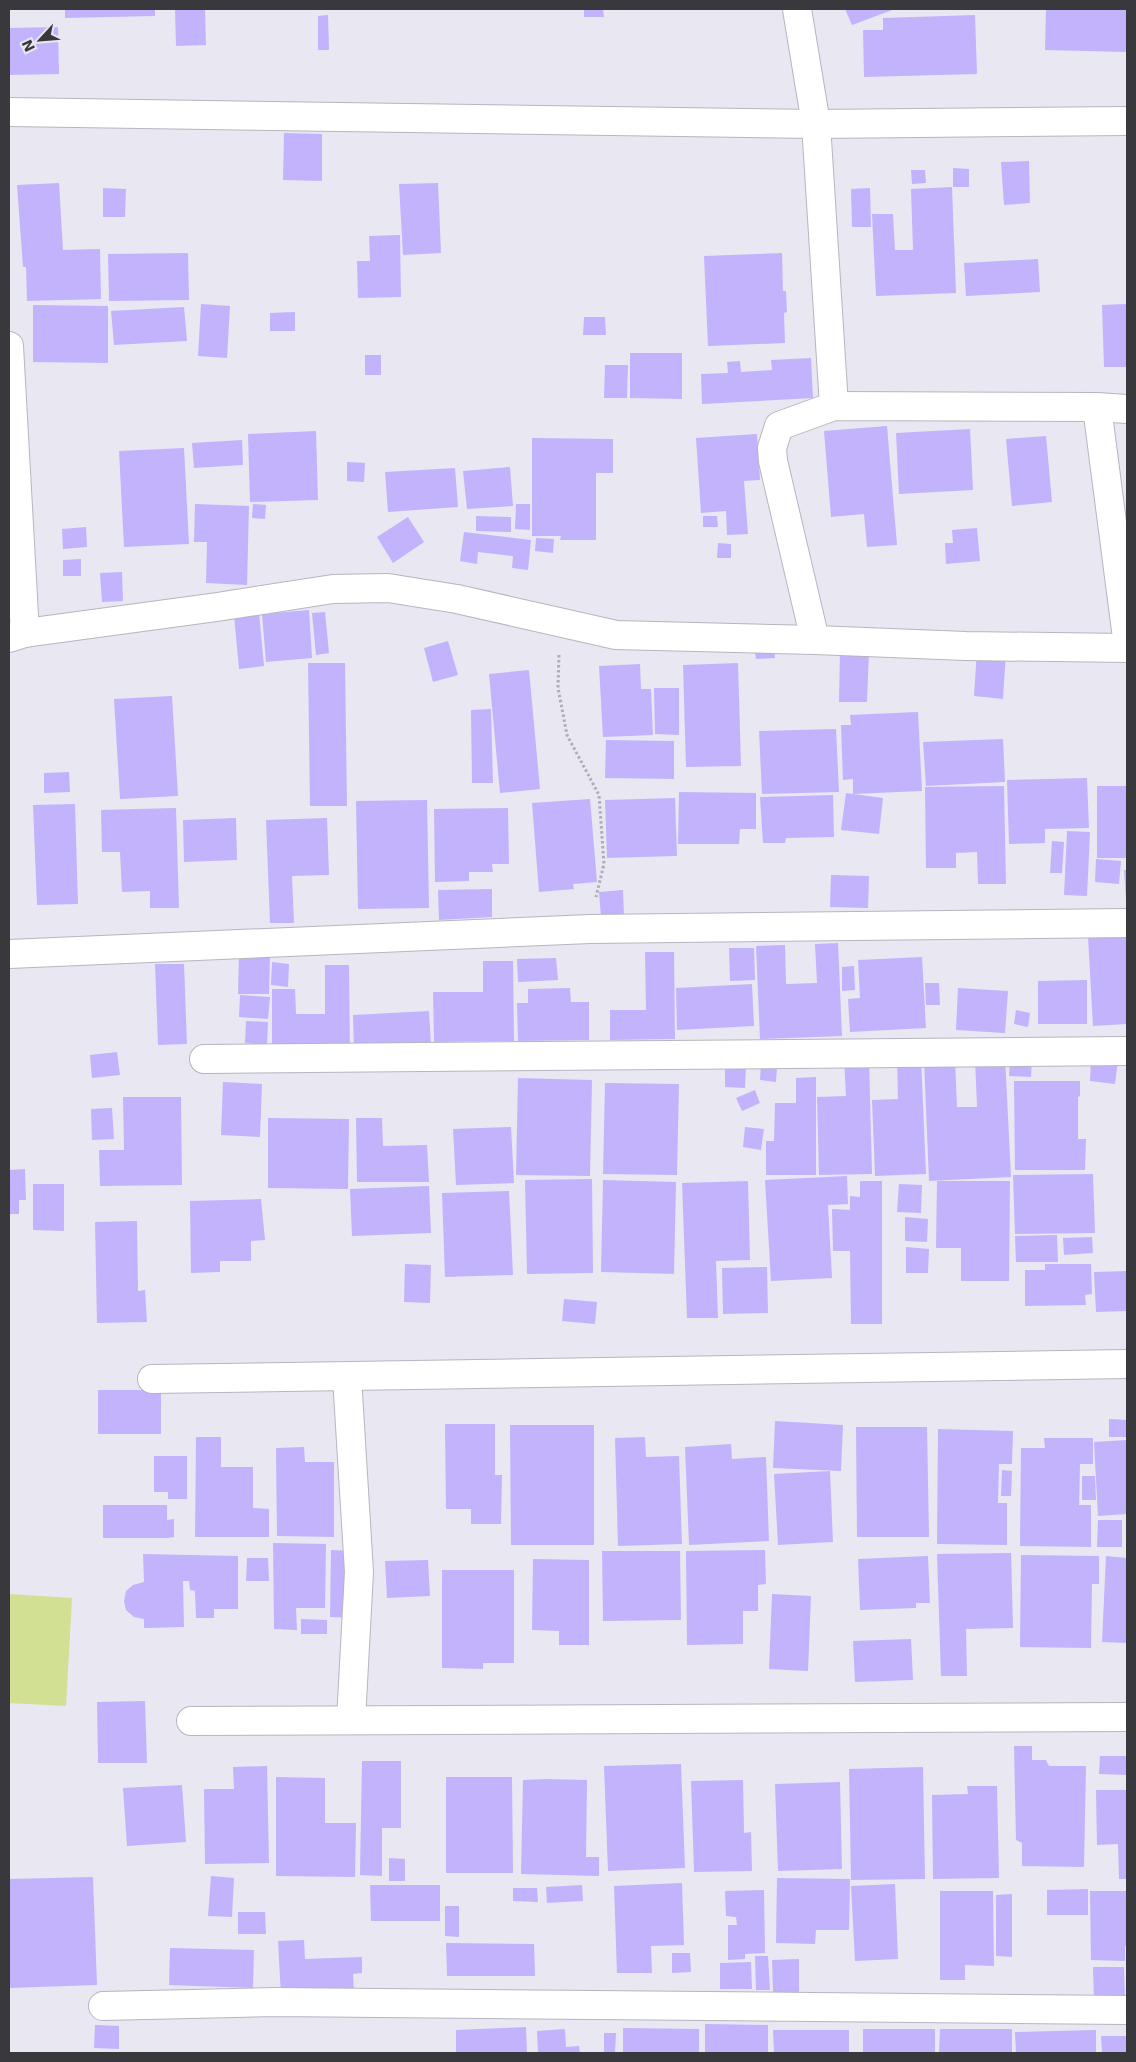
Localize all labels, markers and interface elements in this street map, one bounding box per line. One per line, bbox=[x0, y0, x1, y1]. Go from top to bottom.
north arrow bbox=[15, 15, 65, 65]
text: N bbox=[19, 37, 38, 54]

